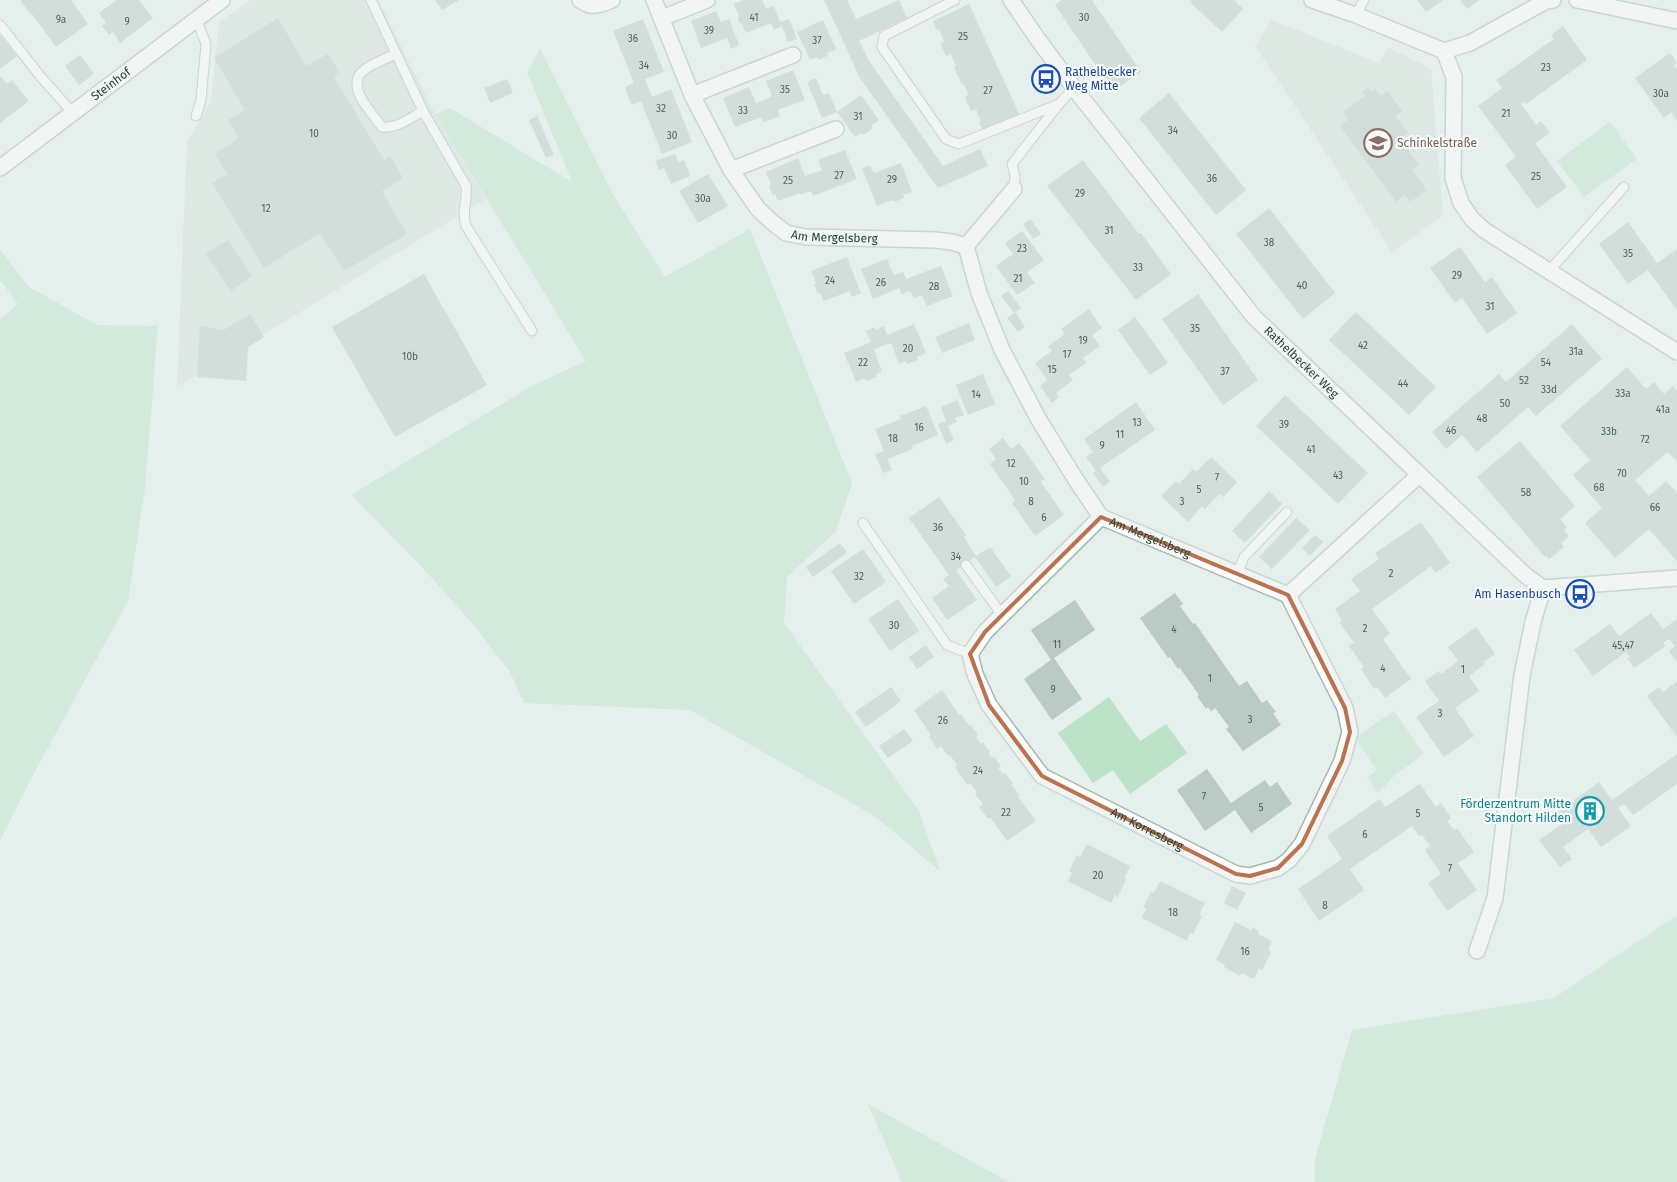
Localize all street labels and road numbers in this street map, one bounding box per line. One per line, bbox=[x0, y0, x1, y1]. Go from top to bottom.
street label: Steinhof bbox=[88, 64, 134, 104]
street label: Am Mergelsberg bbox=[790, 227, 879, 246]
street label: Rathelbecker Weg bbox=[1261, 323, 1342, 401]
street label: Am Mergelsberg bbox=[1107, 514, 1194, 561]
street label: Am Korresberg bbox=[1108, 805, 1187, 854]

